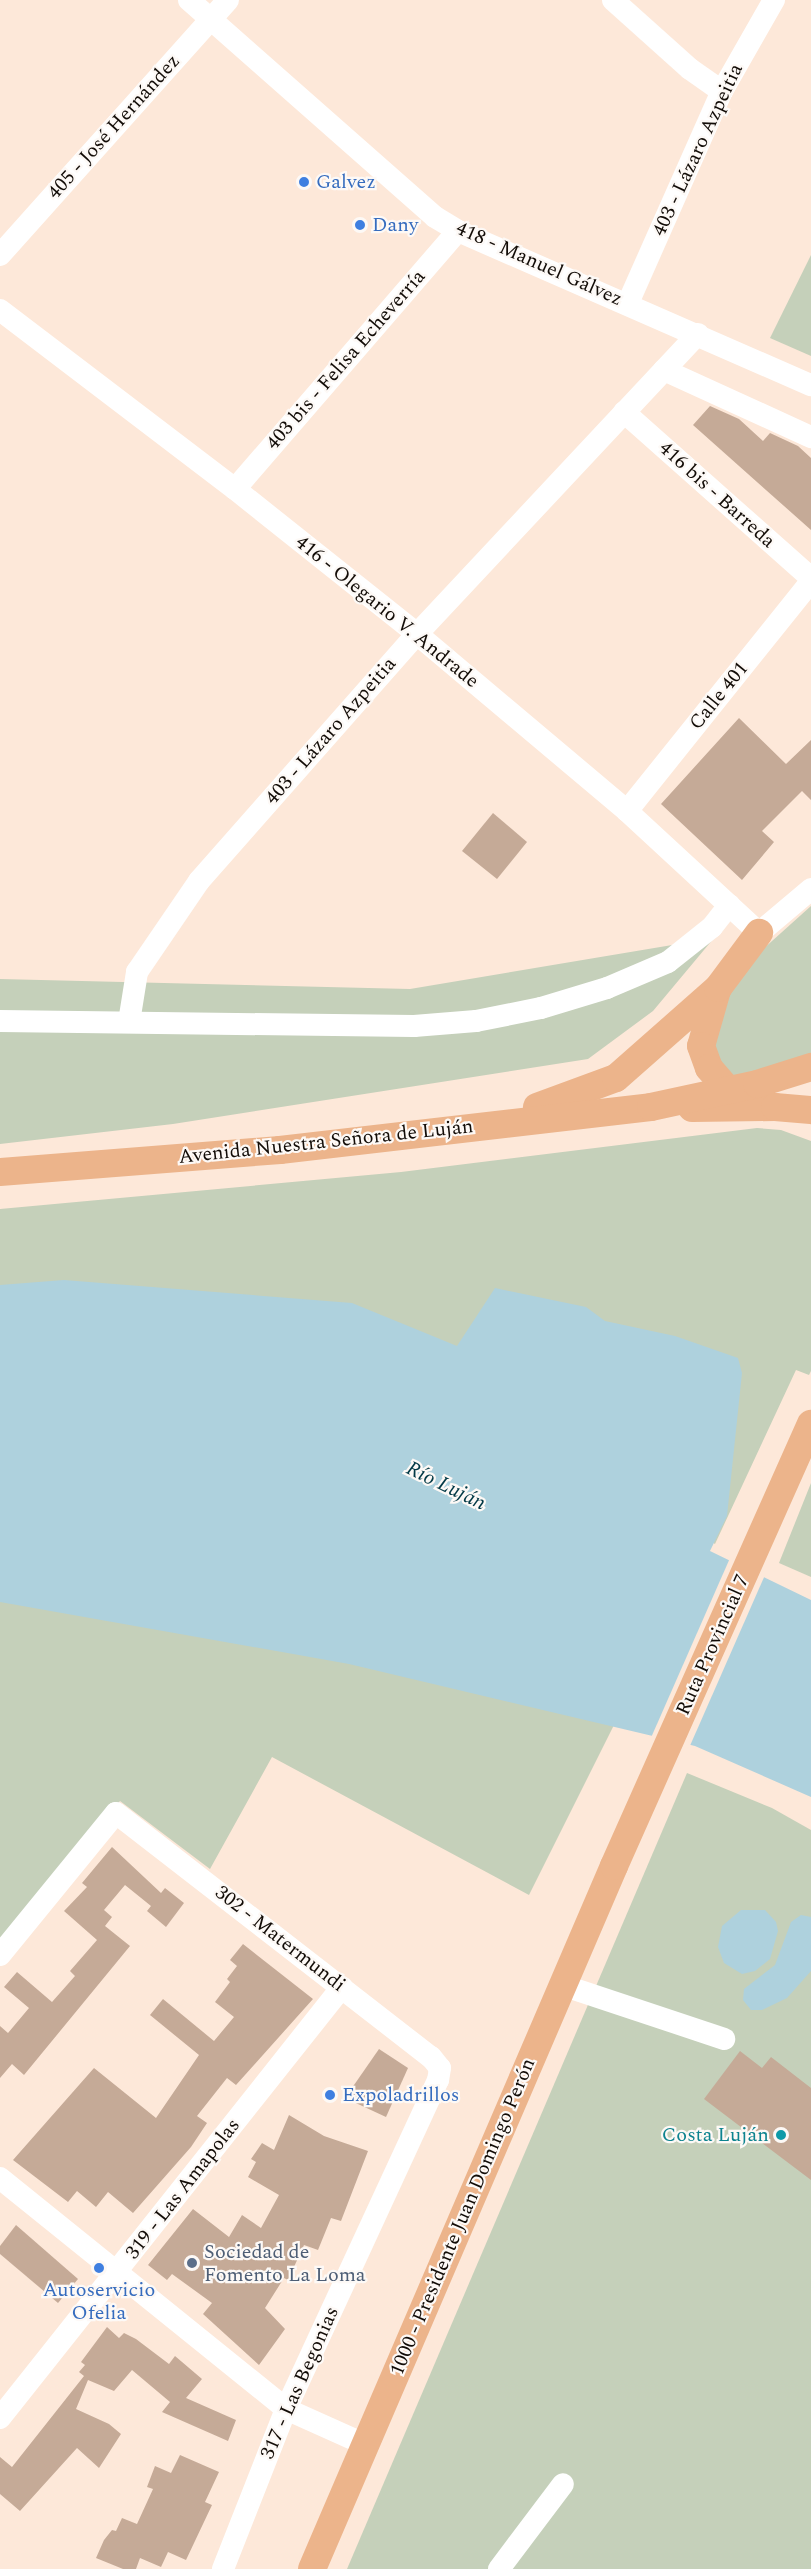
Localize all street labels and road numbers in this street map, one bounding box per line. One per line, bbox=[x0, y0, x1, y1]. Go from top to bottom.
street label: 405 - José Hernández bbox=[43, 50, 185, 204]
street label: 403 - Lázaro Azpeitia bbox=[647, 60, 749, 240]
street label: 418 - Manuel Gálvez bbox=[452, 216, 626, 312]
street label: 403 bis - Felisa Echeverría bbox=[261, 265, 431, 455]
street label: 416 bis - Barreda bbox=[654, 437, 780, 553]
street label: 416 - Olegario V. Andrade bbox=[290, 531, 484, 693]
street label: 403 - Lázaro Azpeitia bbox=[260, 652, 402, 810]
street label: Calle 401 bbox=[684, 657, 754, 735]
street label: Avenida Nuestra Señora de Luján bbox=[177, 1115, 475, 1169]
street label: Ruta Provincial 7 bbox=[671, 1571, 755, 1719]
street label: 302 - Matermundi bbox=[210, 1881, 350, 1997]
street label: 1000 - Presidente Juan Domingo Perón bbox=[385, 2055, 541, 2379]
street label: 319 - Las Amapolas bbox=[121, 2114, 245, 2264]
street label: 317 - Las Begonias bbox=[256, 2303, 344, 2463]

